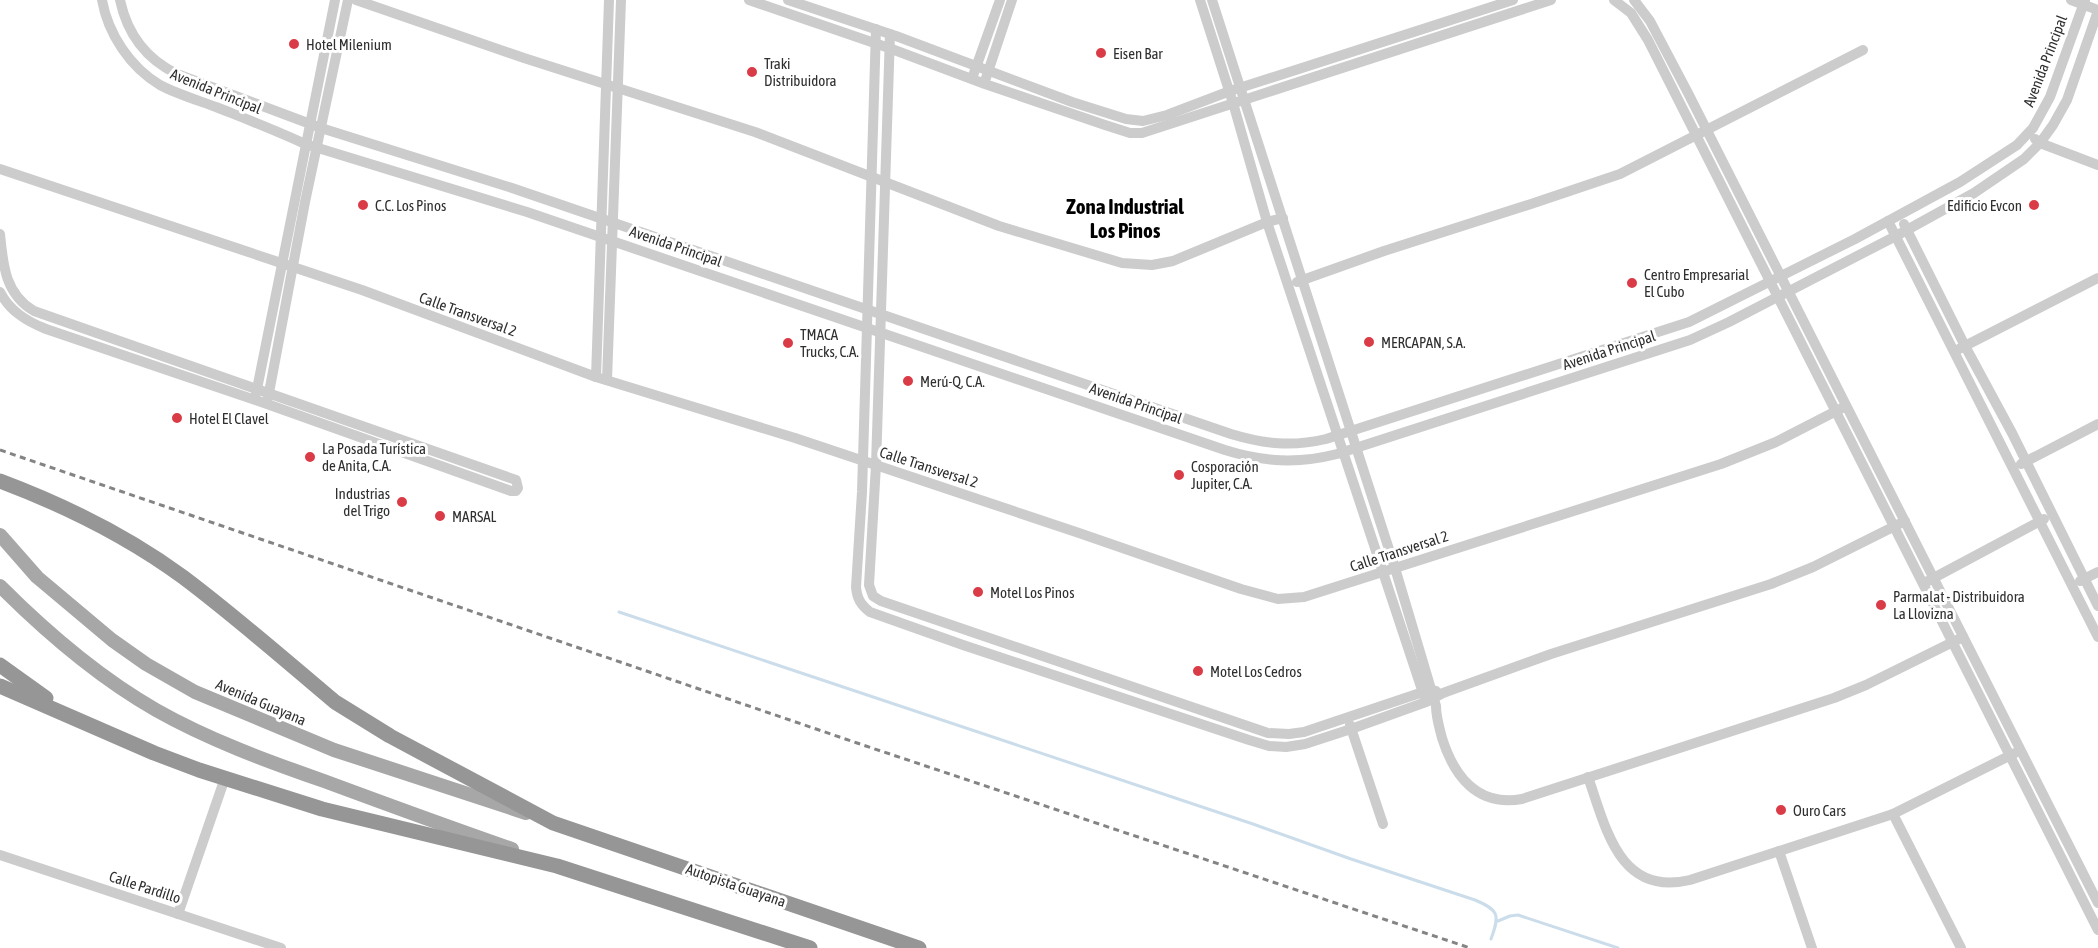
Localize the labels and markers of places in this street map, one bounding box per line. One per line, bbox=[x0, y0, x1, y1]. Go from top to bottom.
place label: Hotel Milenium bbox=[306, 36, 392, 53]
marker: Hotel Milenium bbox=[287, 37, 301, 51]
place label: Eisen Bar bbox=[1113, 45, 1163, 62]
marker: Eisen Bar bbox=[1094, 46, 1108, 60]
place label: Traki Distribuidora bbox=[764, 55, 836, 89]
marker: Traki Distribuidora bbox=[745, 65, 759, 79]
place label: C.C. Los Pinos bbox=[375, 197, 446, 214]
place label: Edificio Evcon bbox=[1947, 197, 2022, 214]
marker: C.C. Los Pinos bbox=[356, 198, 370, 212]
marker: Edificio Evcon bbox=[2027, 198, 2041, 212]
place label: Centro Empresarial El Cubo bbox=[1644, 266, 1749, 300]
marker: Centro Empresarial El Cubo bbox=[1625, 276, 1639, 290]
place label: TMACA Trucks, C.A. bbox=[800, 326, 859, 360]
place label: MERCAPAN, S.A. bbox=[1381, 334, 1466, 351]
marker: MERCAPAN, S.A. bbox=[1362, 335, 1376, 349]
marker: TMACA Trucks, C.A. bbox=[781, 336, 795, 350]
place label: Merú-Q, C.A. bbox=[920, 373, 985, 390]
marker: Merú-Q, C.A. bbox=[901, 374, 915, 388]
place label: Hotel El Clavel bbox=[189, 410, 269, 427]
marker: Hotel El Clavel bbox=[170, 411, 184, 425]
place label: La Posada Turística de Anita, C.A. bbox=[322, 440, 426, 474]
marker: La Posada Turística de Anita, C.A. bbox=[303, 450, 317, 464]
place label: Cosporación Jupiter, C.A. bbox=[1191, 458, 1259, 492]
marker: Cosporación Jupiter, C.A. bbox=[1172, 468, 1186, 482]
place label: Industrias del Trigo bbox=[335, 485, 390, 519]
marker: Industrias del Trigo bbox=[395, 495, 409, 509]
place label: MARSAL bbox=[452, 508, 497, 525]
marker: MARSAL bbox=[433, 509, 447, 523]
place label: Motel Los Pinos bbox=[990, 584, 1074, 601]
marker: Motel Los Pinos bbox=[971, 585, 985, 599]
place label: Parmalat - Distribuidora La Llovizna bbox=[1893, 588, 2025, 622]
marker: Parmalat - Distribuidora La Llovizna bbox=[1874, 598, 1888, 612]
place label: Motel Los Cedros bbox=[1210, 663, 1302, 680]
marker: Motel Los Cedros bbox=[1191, 664, 1205, 678]
place label: Ouro Cars bbox=[1793, 802, 1846, 819]
marker: Ouro Cars bbox=[1774, 803, 1788, 817]

